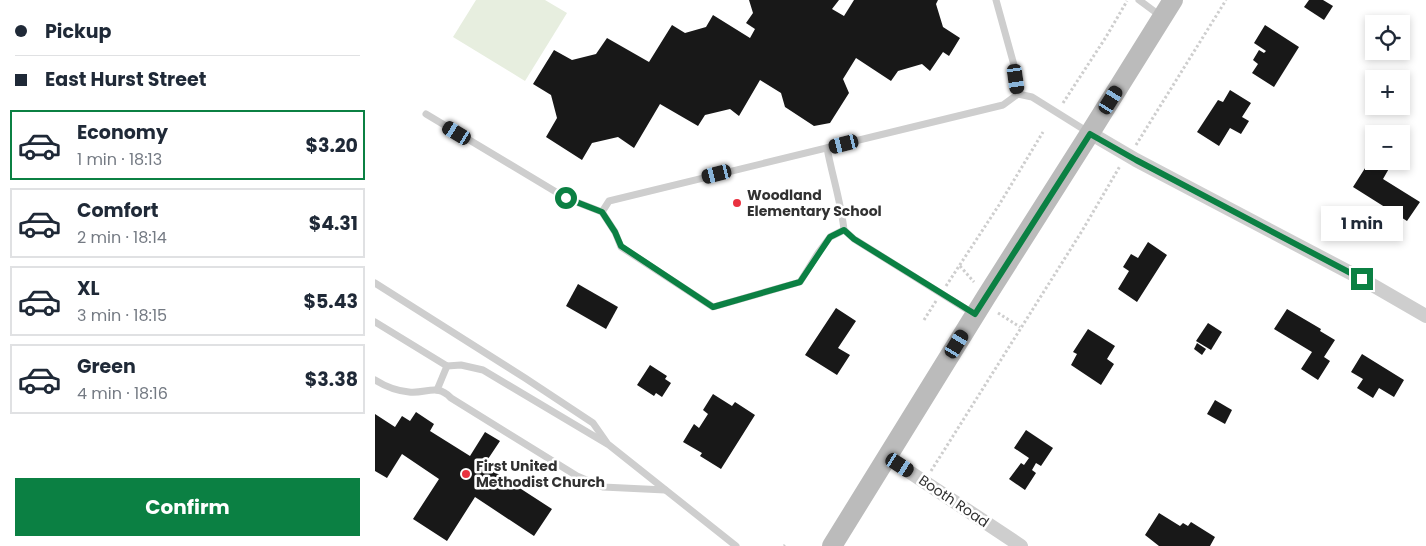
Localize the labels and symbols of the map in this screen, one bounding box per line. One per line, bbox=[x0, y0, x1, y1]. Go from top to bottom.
car bbox=[1006, 63, 1025, 95]
car bbox=[1096, 83, 1125, 117]
car bbox=[440, 119, 473, 147]
car bbox=[827, 133, 860, 155]
car bbox=[700, 163, 733, 185]
place label: Woodland Elementary School bbox=[747, 185, 882, 221]
route start bbox=[555, 187, 577, 209]
marker: Woodland Elementary School bbox=[731, 197, 743, 209]
callout: 1 min bbox=[1321, 206, 1403, 242]
route end bbox=[1351, 268, 1373, 290]
car bbox=[942, 327, 971, 361]
car bbox=[883, 451, 916, 479]
place label: First United Methodist Church bbox=[476, 456, 605, 492]
marker: First United Methodist Church bbox=[460, 468, 472, 480]
street label: Booth Road bbox=[915, 470, 993, 532]

